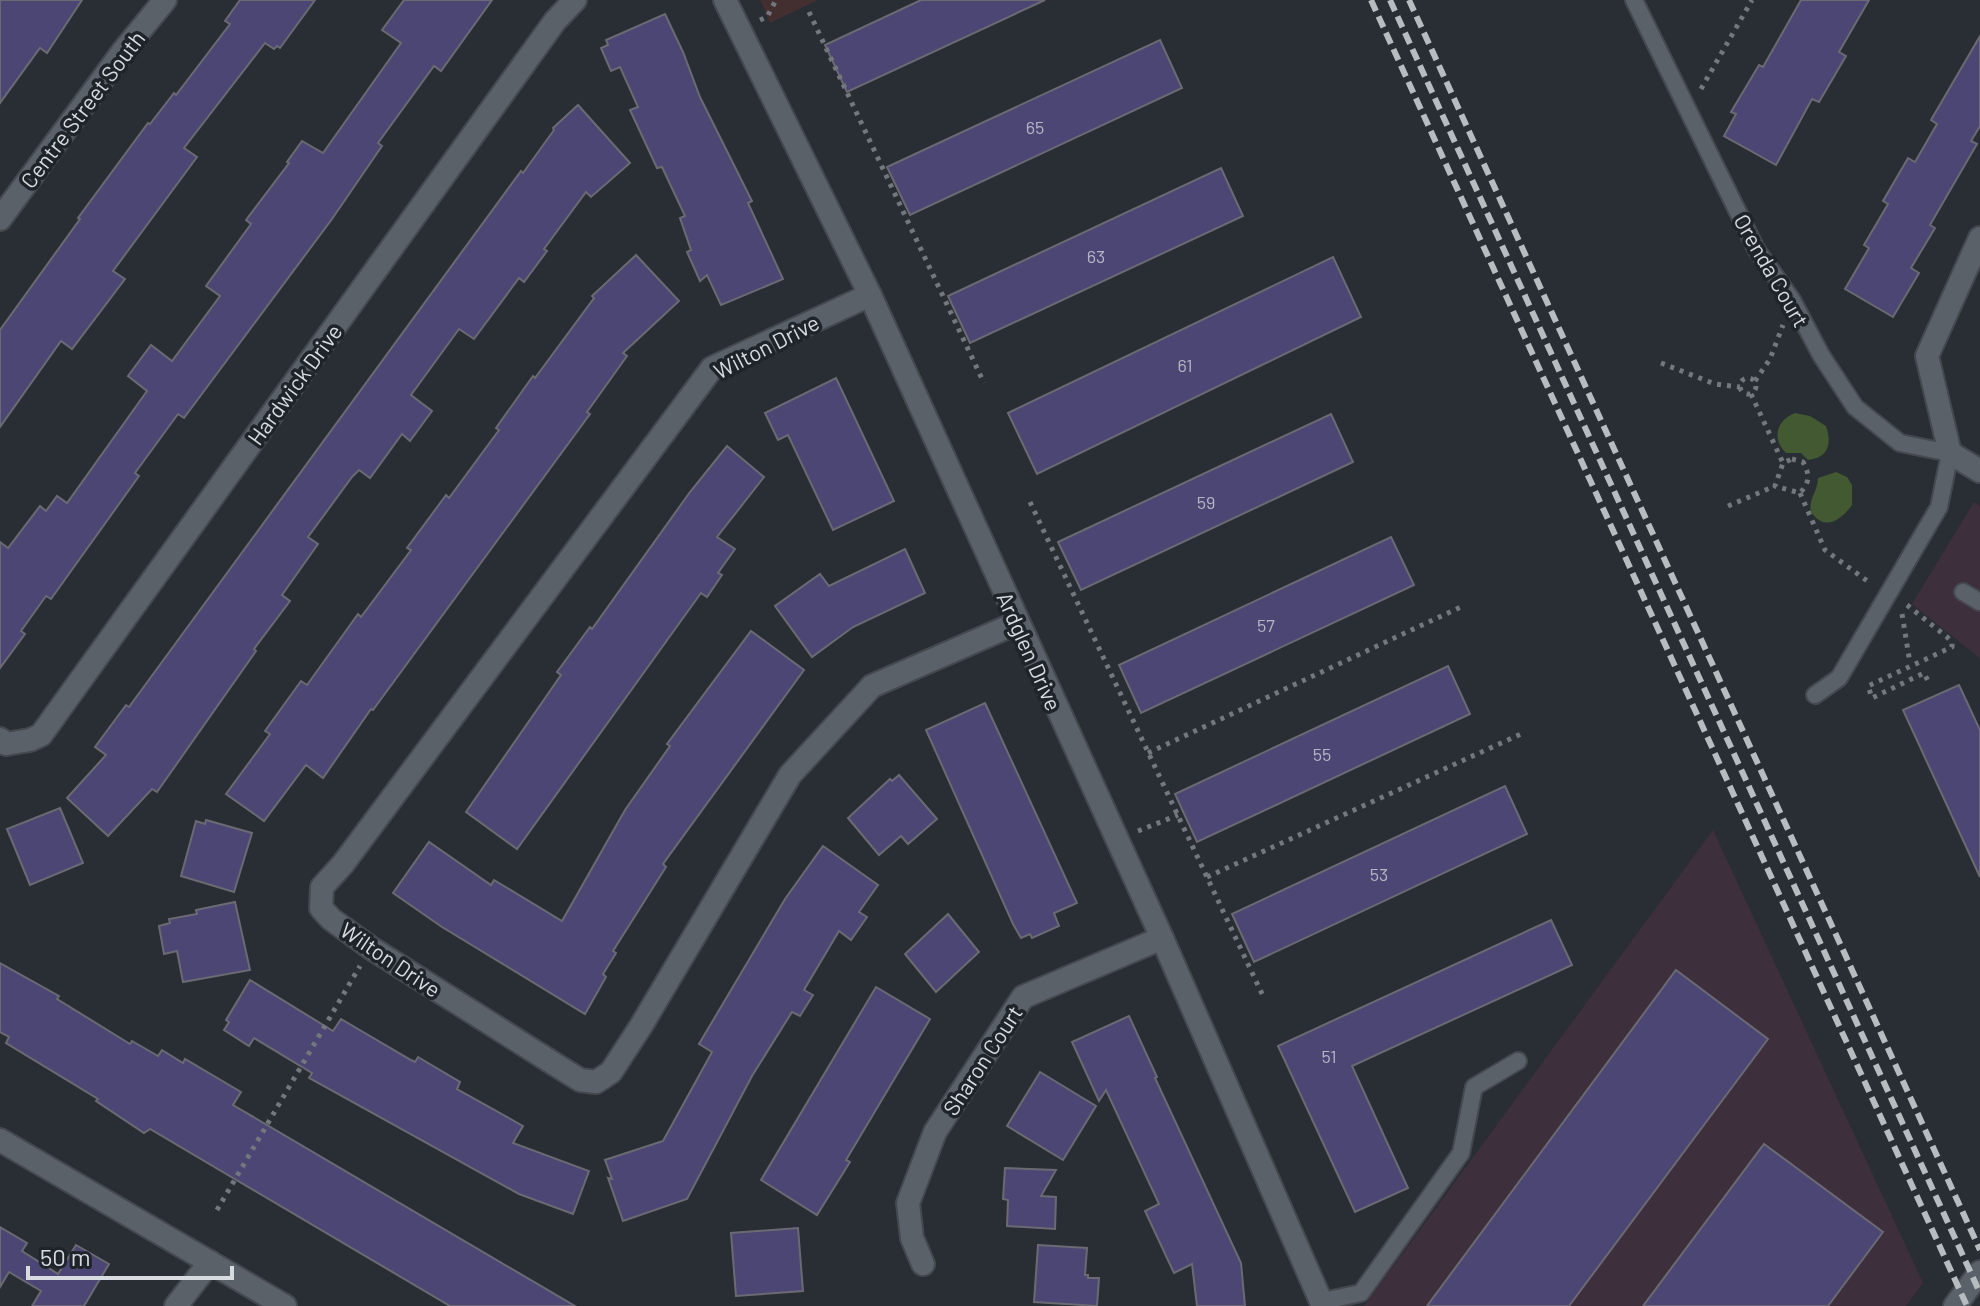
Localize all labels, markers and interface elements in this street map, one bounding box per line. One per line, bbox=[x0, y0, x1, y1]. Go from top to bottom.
street label: Centre Street South bbox=[14, 25, 150, 193]
house number: 65 bbox=[1026, 116, 1044, 138]
street label: Orenda Court bbox=[1729, 209, 1815, 331]
house number: 63 bbox=[1087, 245, 1105, 267]
street label: Wilton Drive bbox=[709, 308, 823, 384]
street label: Hardwick Drive bbox=[241, 319, 347, 449]
house number: 61 bbox=[1177, 354, 1193, 376]
house number: 59 bbox=[1197, 491, 1215, 513]
street label: Ardglen Drive bbox=[992, 588, 1068, 714]
house number: 57 bbox=[1257, 614, 1275, 636]
house number: 55 bbox=[1313, 743, 1331, 765]
house number: 53 bbox=[1370, 863, 1388, 885]
street label: Wilton Drive bbox=[336, 916, 446, 1002]
street label: Sharon Court bbox=[937, 1000, 1027, 1120]
house number: 51 bbox=[1321, 1045, 1337, 1067]
scale bar bbox=[28, 1230, 232, 1280]
text: 50 m bbox=[40, 1242, 91, 1271]

